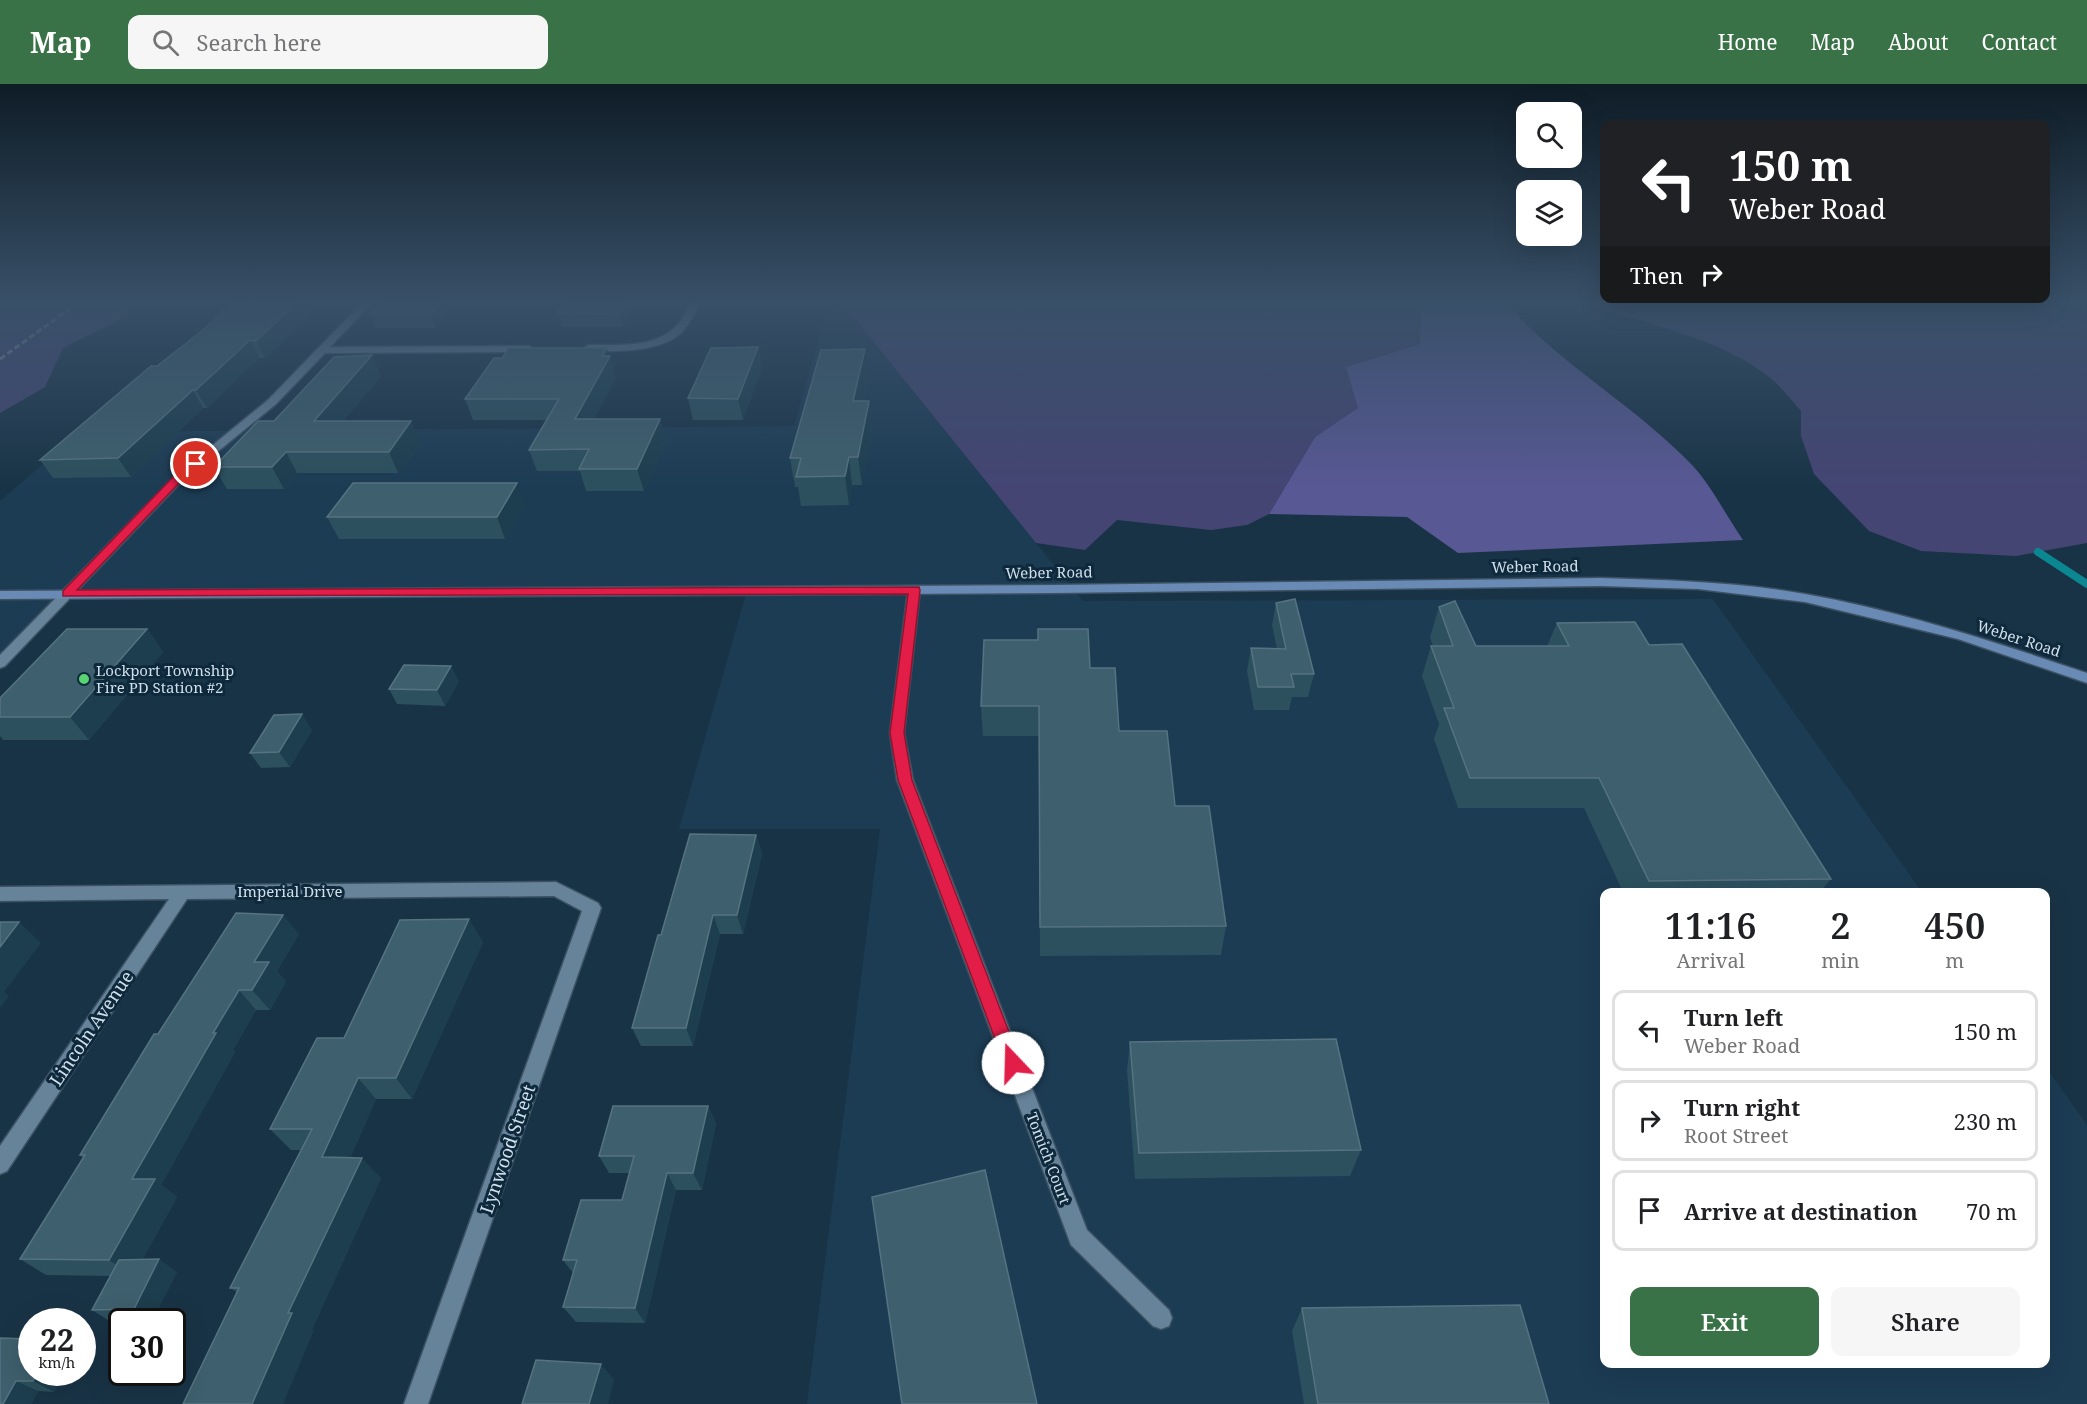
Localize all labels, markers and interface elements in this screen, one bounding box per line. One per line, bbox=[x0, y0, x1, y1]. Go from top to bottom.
search box bbox=[128, 15, 548, 69]
text: Map bbox=[30, 23, 92, 61]
icon: search bbox=[149, 26, 182, 59]
text: Search here bbox=[197, 27, 321, 57]
text: Home bbox=[1718, 28, 1778, 56]
text: Map bbox=[1811, 28, 1855, 56]
text: About bbox=[1888, 28, 1949, 56]
text: Contact bbox=[1982, 28, 2057, 56]
map controls bbox=[1516, 102, 1582, 246]
button: search bbox=[1516, 102, 1582, 168]
text: 150 m bbox=[1729, 136, 1853, 193]
icon: left bbox=[1630, 144, 1708, 222]
button: layers bbox=[1516, 180, 1582, 246]
text: Weber Road bbox=[1729, 190, 1886, 227]
icon: right bbox=[1695, 258, 1728, 291]
text: Then bbox=[1630, 260, 1683, 290]
pin bbox=[170, 438, 221, 489]
icon: arrive bbox=[179, 447, 212, 480]
street label: Weber Road bbox=[1491, 555, 1579, 577]
street label: Weber Road bbox=[1005, 561, 1093, 583]
street label: Weber Road bbox=[1974, 615, 2064, 661]
place label: Lockport Township Fire PD Station #2 bbox=[96, 660, 234, 697]
marker: Lockport Township Fire PD Station #2 bbox=[77, 672, 91, 686]
street label: Imperial Drive bbox=[237, 881, 343, 901]
text: 11:16 bbox=[1665, 901, 1757, 950]
text: 2 bbox=[1830, 901, 1851, 950]
text: 450 bbox=[1924, 901, 1985, 950]
text: Arrival bbox=[1676, 947, 1745, 974]
text: min bbox=[1821, 947, 1860, 974]
text: m bbox=[1945, 947, 1964, 974]
street label: Lincoln Avenue bbox=[44, 966, 138, 1090]
text: Turn left bbox=[1684, 1002, 1783, 1032]
icon: left bbox=[1633, 1014, 1666, 1047]
text: 150 m bbox=[1954, 1016, 2017, 1046]
position arrow bbox=[981, 1031, 1045, 1095]
text: Weber Road bbox=[1684, 1032, 1800, 1059]
street label: Lynwood Street bbox=[474, 1081, 540, 1217]
text: Turn right bbox=[1684, 1092, 1800, 1122]
icon: right bbox=[1633, 1104, 1666, 1137]
text: 230 m bbox=[1954, 1106, 2017, 1136]
street label: Tomich Court bbox=[1022, 1109, 1076, 1207]
text: Root Street bbox=[1684, 1122, 1788, 1149]
icon: arrive bbox=[1633, 1194, 1666, 1227]
text: Arrive at destination bbox=[1684, 1196, 1918, 1226]
text: 70 m bbox=[1966, 1196, 2017, 1226]
button: Exit bbox=[1630, 1287, 1819, 1356]
button: Share bbox=[1831, 1287, 2020, 1356]
speed limit sign: 30 bbox=[108, 1308, 186, 1386]
text: 22 bbox=[40, 1319, 74, 1360]
text: km/h bbox=[39, 1352, 75, 1372]

